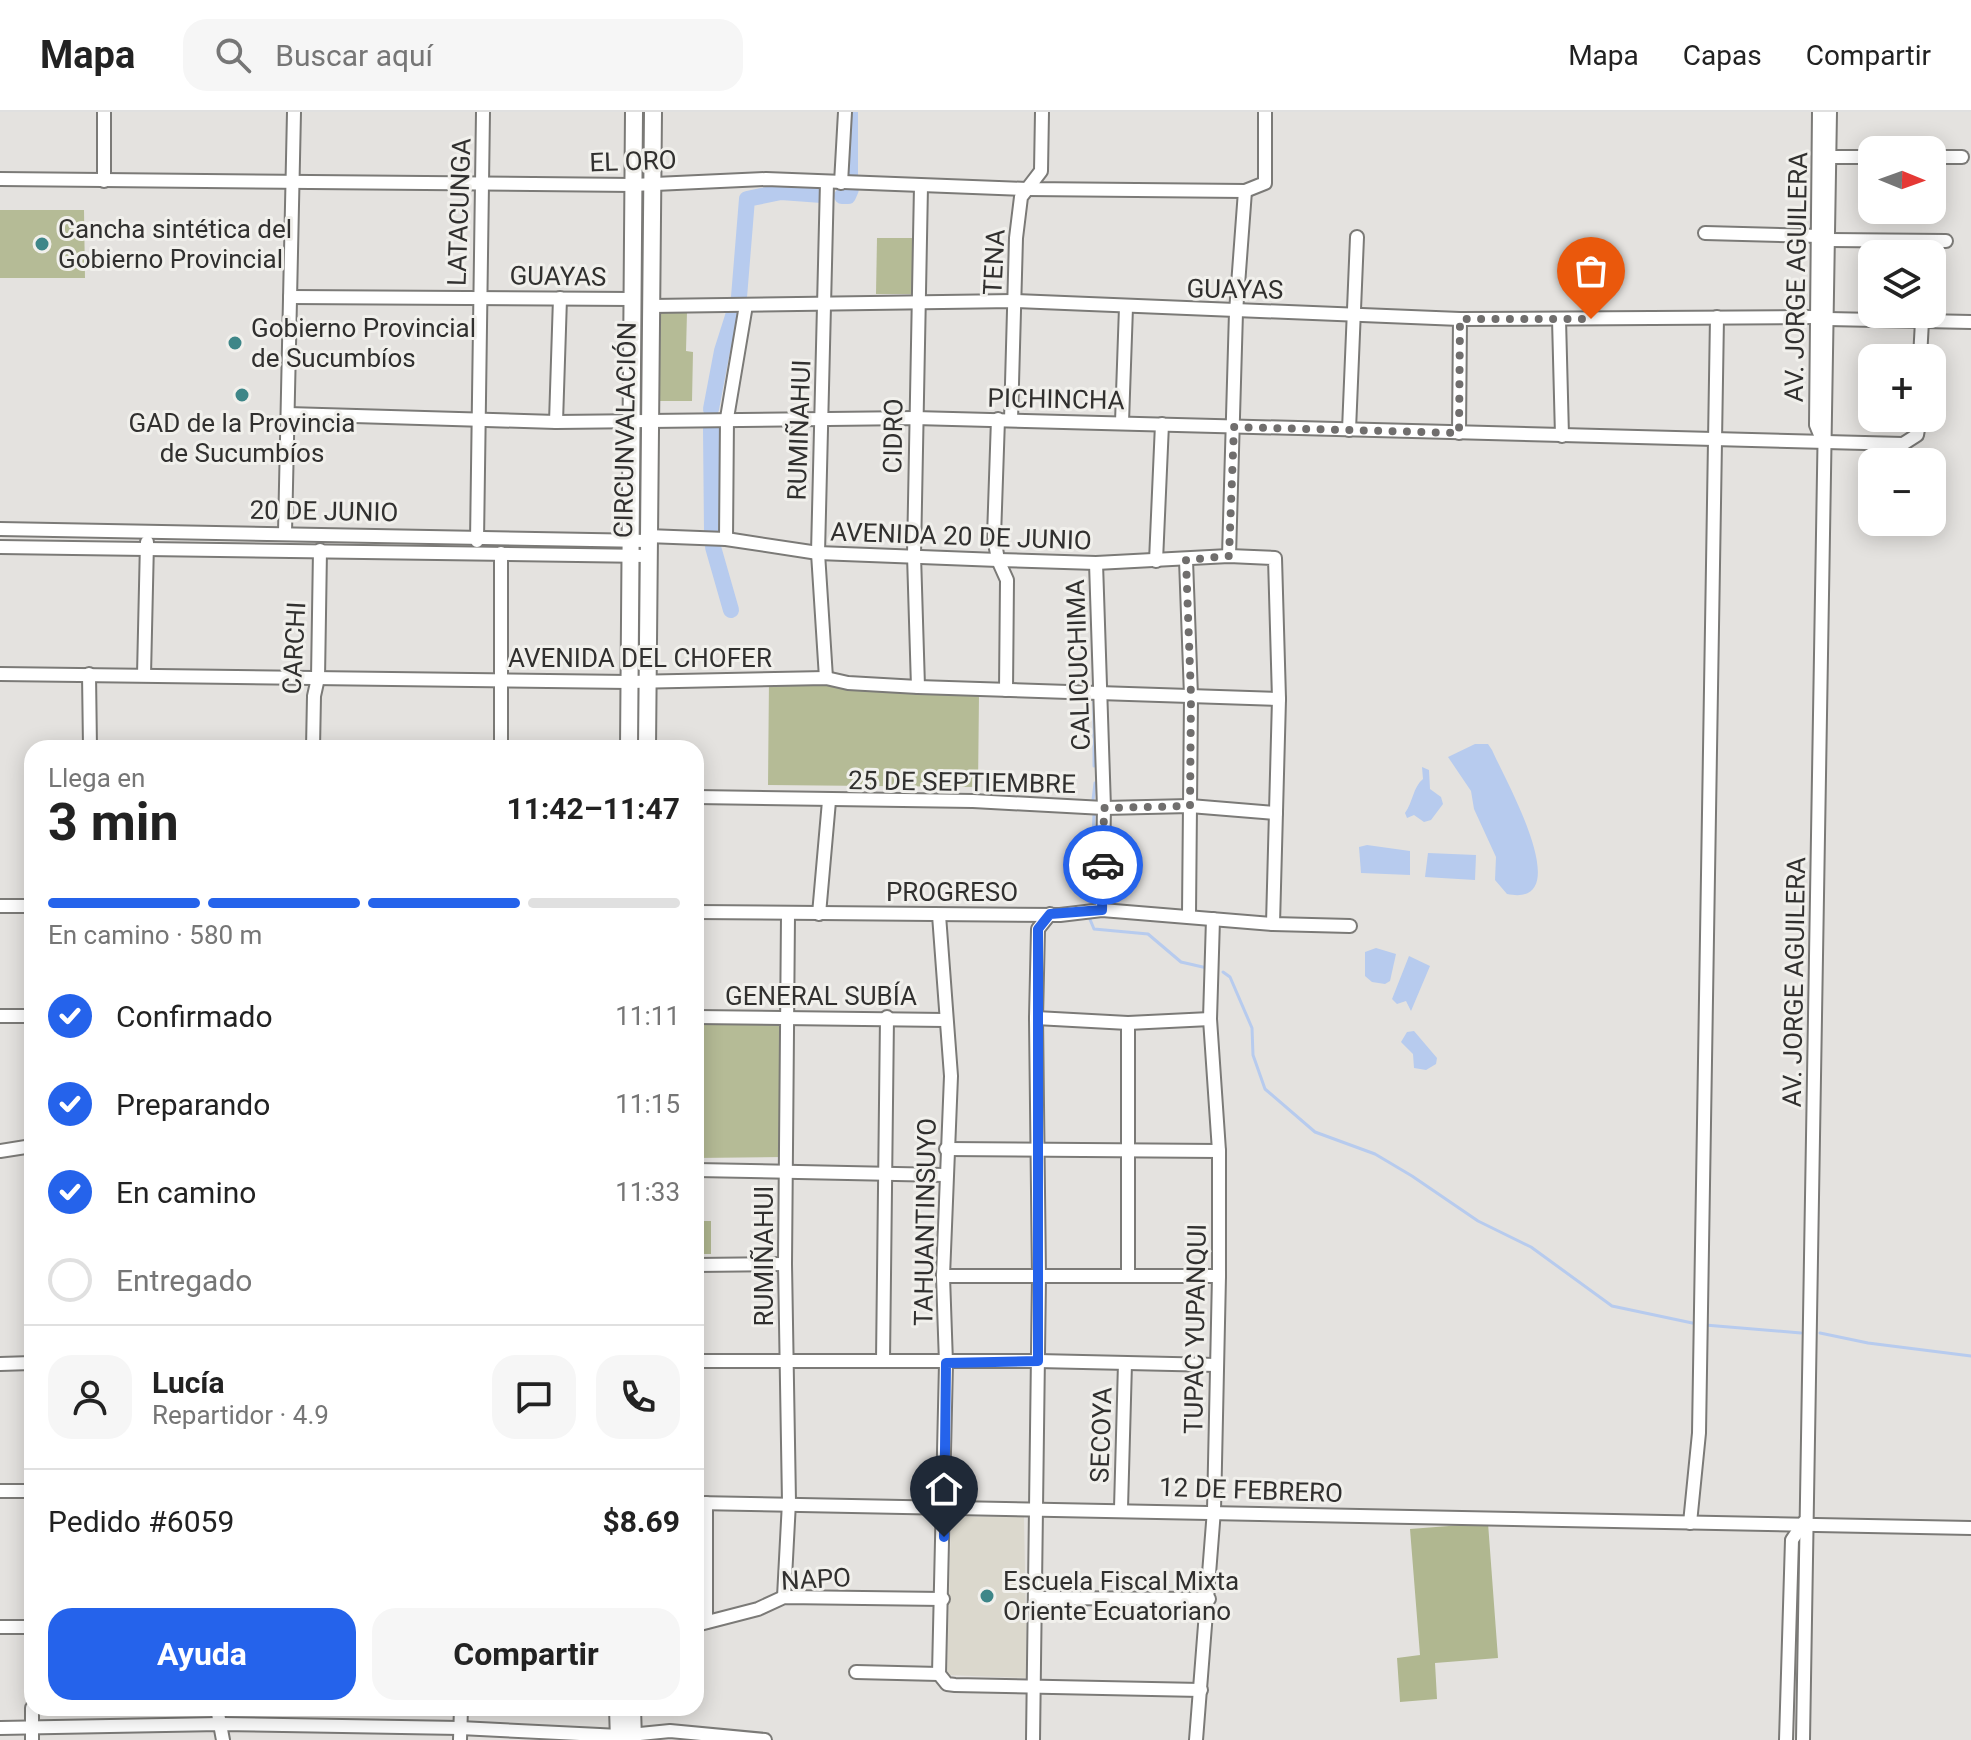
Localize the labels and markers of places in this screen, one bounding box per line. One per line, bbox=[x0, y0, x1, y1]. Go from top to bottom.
place label: Cancha sintética del Gobierno Provincial bbox=[58, 214, 292, 274]
marker: Cancha sintética del Gobierno Provincial bbox=[33, 235, 51, 253]
pin bbox=[1557, 237, 1625, 319]
place label: Gobierno Provincial de Sucumbíos bbox=[251, 313, 476, 373]
marker: Gobierno Provincial de Sucumbíos bbox=[226, 334, 244, 352]
marker: GAD de la Provincia de Sucumbíos bbox=[233, 386, 251, 404]
place label: GAD de la Provincia de Sucumbíos bbox=[129, 408, 355, 468]
pin bbox=[910, 1455, 978, 1537]
place label: Escuela Fiscal Mixta Oriente Ecuatoriano bbox=[1003, 1566, 1239, 1626]
marker: Escuela Fiscal Mixta Oriente Ecuatoriano bbox=[978, 1587, 996, 1605]

